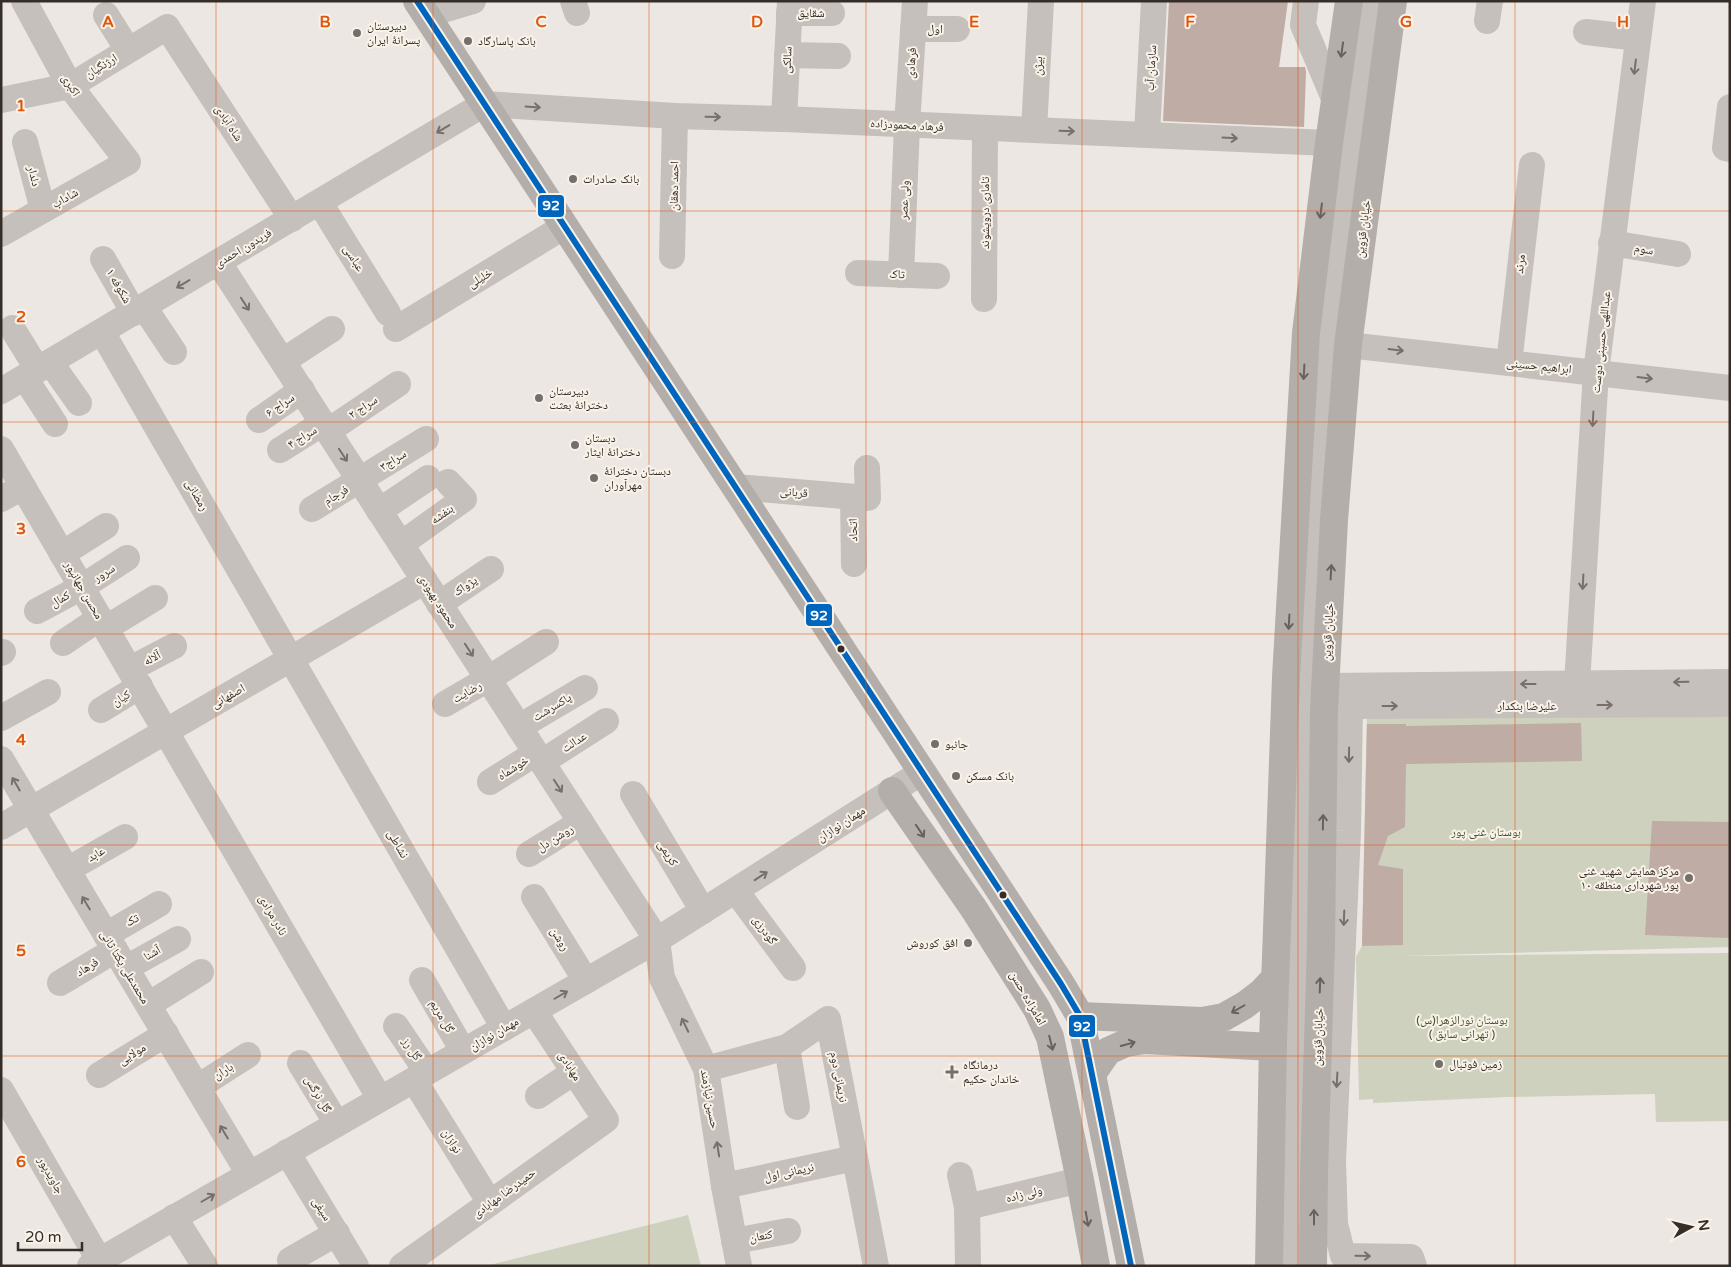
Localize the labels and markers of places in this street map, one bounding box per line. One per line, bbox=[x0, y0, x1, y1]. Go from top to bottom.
place label: دبیرستان پسرانهٔ ایران bbox=[367, 19, 421, 47]
marker: دبیرستان پسرانهٔ ایران bbox=[351, 27, 363, 39]
place label: بانک پاسارگاد bbox=[478, 34, 536, 48]
marker: بانک پاسارگاد bbox=[462, 35, 474, 47]
place label: بانک صادرات bbox=[583, 172, 639, 186]
marker: بانک صادرات bbox=[567, 173, 579, 185]
place label: دبیرستان دخترانهٔ بعثت bbox=[549, 384, 608, 412]
marker: دبیرستان دخترانهٔ بعثت bbox=[533, 392, 545, 404]
place label: دبستان دخترانهٔ ایثار bbox=[584, 431, 640, 459]
marker: دبستان دخترانهٔ ایثار bbox=[569, 439, 581, 451]
place label: دبستان دخترانهٔ مهرآوران bbox=[604, 464, 671, 492]
marker: دبستان دخترانهٔ مهرآوران bbox=[588, 472, 600, 484]
unlabelled marker bbox=[836, 644, 846, 654]
place label: جانبو bbox=[945, 737, 968, 751]
marker: جانبو bbox=[929, 738, 941, 750]
place label: بانک مسکن bbox=[966, 769, 1014, 783]
marker: بانک مسکن bbox=[950, 770, 962, 782]
place label: مرکز همایش شهید غنی پور شهرداری منطقه ۱۰ bbox=[1579, 864, 1679, 892]
marker: مرکز همایش شهید غنی پور شهرداری منطقه ۱۰ bbox=[1683, 872, 1695, 884]
unlabelled marker bbox=[998, 890, 1008, 900]
place label: افق کوروش bbox=[906, 936, 958, 950]
marker: افق کوروش bbox=[962, 937, 974, 949]
place label: زمین فوتبال bbox=[1449, 1057, 1502, 1071]
place label: درمانگاه خاندان حکیم bbox=[963, 1058, 1020, 1087]
marker: زمین فوتبال bbox=[1433, 1058, 1445, 1070]
marker: درمانگاه خاندان حکیم bbox=[945, 1065, 959, 1079]

